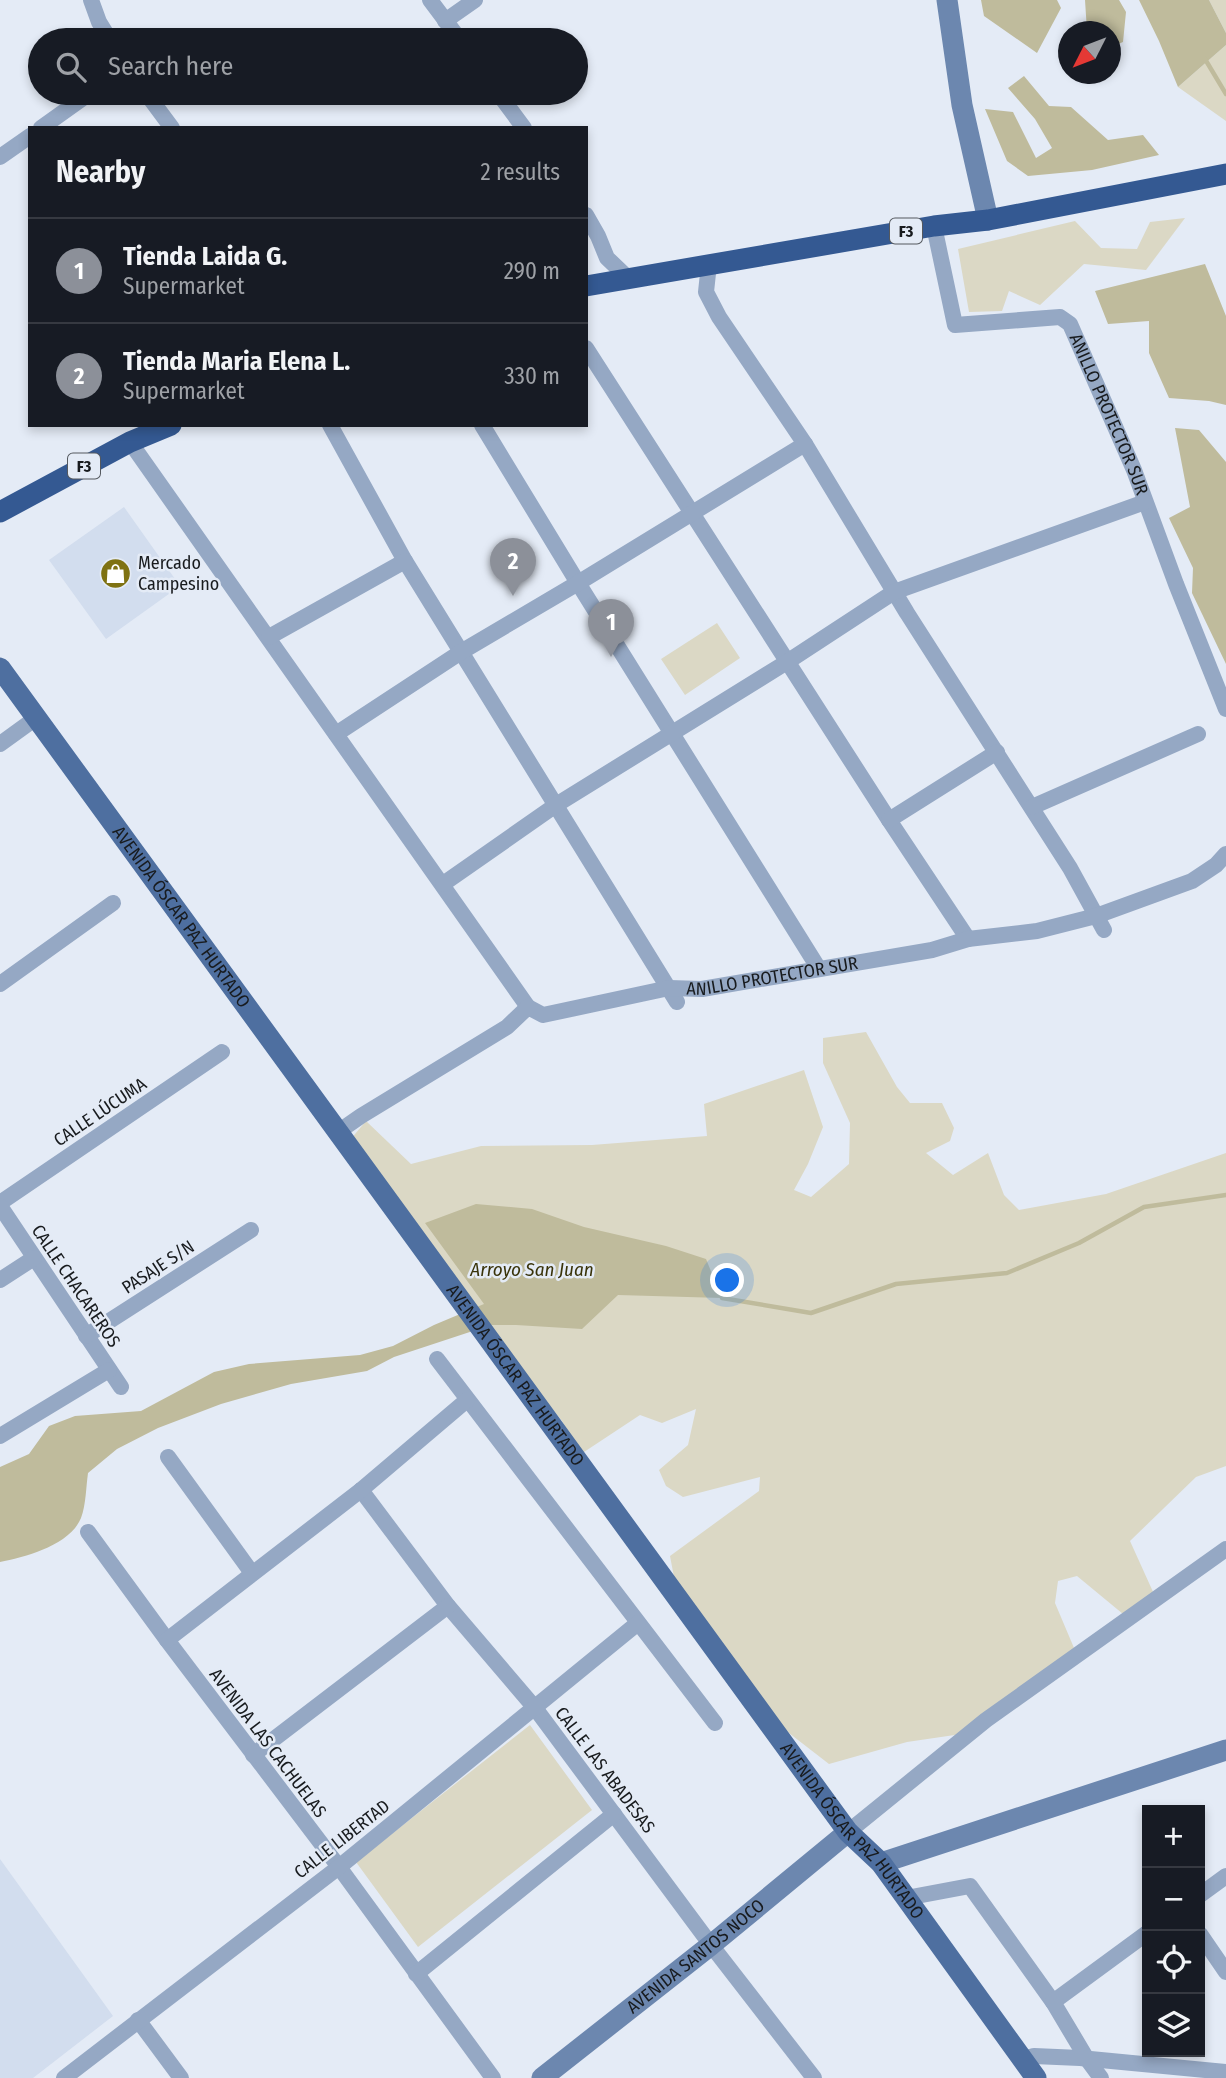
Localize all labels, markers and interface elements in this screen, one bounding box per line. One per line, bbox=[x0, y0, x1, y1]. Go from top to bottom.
north arrow bbox=[1058, 21, 1121, 84]
search box bbox=[28, 28, 588, 105]
icon: search bbox=[52, 48, 90, 86]
text: Search here bbox=[108, 51, 233, 82]
text: Nearby bbox=[56, 154, 145, 190]
text: 2 results bbox=[480, 158, 560, 186]
road number: F3 bbox=[890, 218, 922, 244]
text: Tienda Laida G. bbox=[123, 241, 287, 272]
text: 1 bbox=[74, 257, 84, 285]
text: 290 m bbox=[504, 257, 560, 285]
text: Supermarket bbox=[123, 272, 244, 300]
street label: ANILLO PROTECTOR SUR bbox=[1065, 330, 1153, 498]
text: Tienda Maria Elena L. bbox=[123, 346, 350, 377]
text: 2 bbox=[74, 362, 84, 390]
text: 330 m bbox=[504, 362, 560, 390]
text: Supermarket bbox=[123, 377, 244, 405]
road number: F3 bbox=[68, 453, 100, 478]
pin: 2 bbox=[490, 538, 536, 596]
place label: Mercado Campesino bbox=[138, 552, 219, 595]
shop icon: Mercado Campesino bbox=[98, 556, 132, 590]
pin: 1 bbox=[588, 599, 634, 657]
street label: AVENIDA ÓSCAR PAZ HURTADO bbox=[108, 822, 255, 1012]
street label: ANILLO PROTECTOR SUR bbox=[686, 952, 860, 1000]
street label: CALLE LÚCUMA bbox=[49, 1072, 151, 1151]
street label: CALLE CHACAREROS bbox=[27, 1220, 125, 1352]
street label: PASAJE S/N bbox=[118, 1235, 198, 1299]
water label: Arroyo San Juan bbox=[469, 1258, 594, 1281]
your location bbox=[710, 1263, 744, 1297]
street label: AVENIDA ÓSCAR PAZ HURTADO bbox=[442, 1280, 589, 1470]
street label: AVENIDA LAS CACHUELAS bbox=[205, 1664, 331, 1822]
street label: CALLE LAS ABADESAS bbox=[550, 1702, 660, 1838]
street label: AVENIDA ÓSCAR PAZ HURTADO bbox=[776, 1738, 929, 1923]
street label: CALLE LIBERTAD bbox=[290, 1795, 394, 1883]
map controls bbox=[1142, 1805, 1205, 2057]
button: + bbox=[1142, 1805, 1205, 1868]
button: − bbox=[1142, 1868, 1205, 1931]
street label: AVENIDA SANTOS NOCO bbox=[622, 1894, 769, 2018]
button: locate bbox=[1142, 1931, 1205, 1994]
button: layers bbox=[1142, 1994, 1205, 2057]

